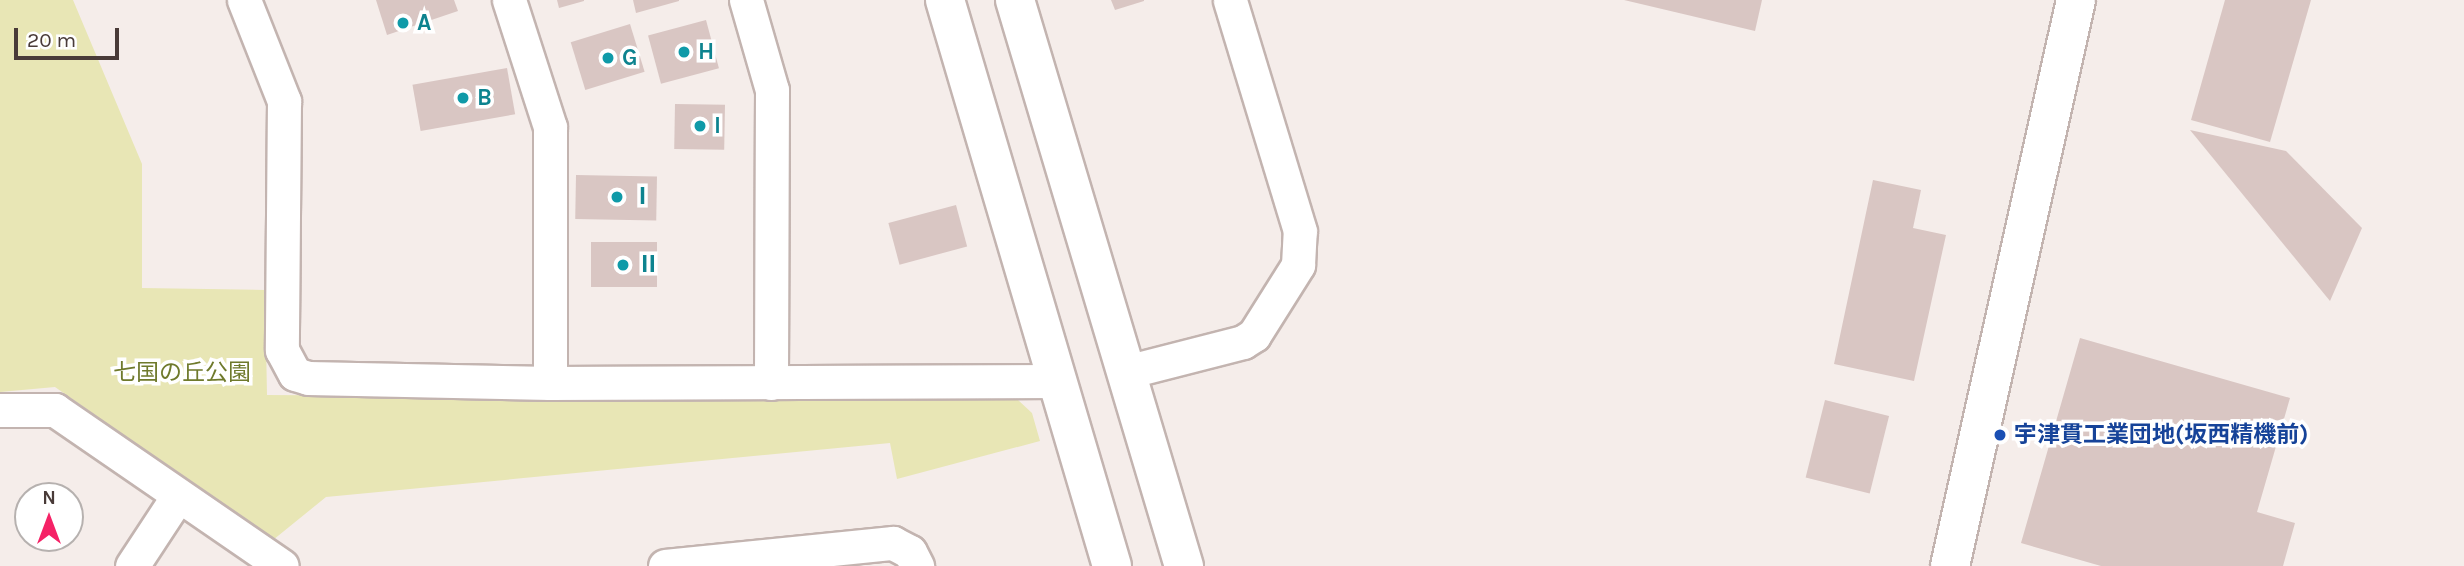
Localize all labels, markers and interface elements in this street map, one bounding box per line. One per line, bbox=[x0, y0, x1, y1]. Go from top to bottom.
place label: A bbox=[417, 9, 431, 37]
scale bar bbox=[18, 14, 122, 58]
marker: A bbox=[395, 15, 411, 31]
text: 20 m bbox=[27, 28, 76, 52]
place label: H bbox=[698, 38, 714, 66]
place label: G bbox=[622, 44, 638, 72]
marker: H bbox=[676, 44, 692, 60]
marker: G bbox=[600, 50, 616, 66]
place label: B bbox=[477, 84, 492, 112]
marker: B bbox=[455, 90, 471, 106]
place label: I bbox=[714, 112, 721, 140]
marker: I bbox=[692, 118, 708, 134]
place label: Ⅰ bbox=[631, 183, 654, 211]
marker: Ⅰ bbox=[609, 189, 625, 205]
place label: Ⅱ bbox=[637, 251, 660, 279]
marker: Ⅱ bbox=[615, 257, 631, 273]
park label: 七国の丘公園 bbox=[113, 359, 251, 387]
place label: 宇津貫工業団地(坂西精機前) bbox=[2014, 421, 2308, 449]
marker: 宇津貫工業団地(坂西精機前) bbox=[1992, 427, 2008, 443]
north arrow bbox=[14, 482, 84, 552]
text: N bbox=[42, 487, 56, 509]

